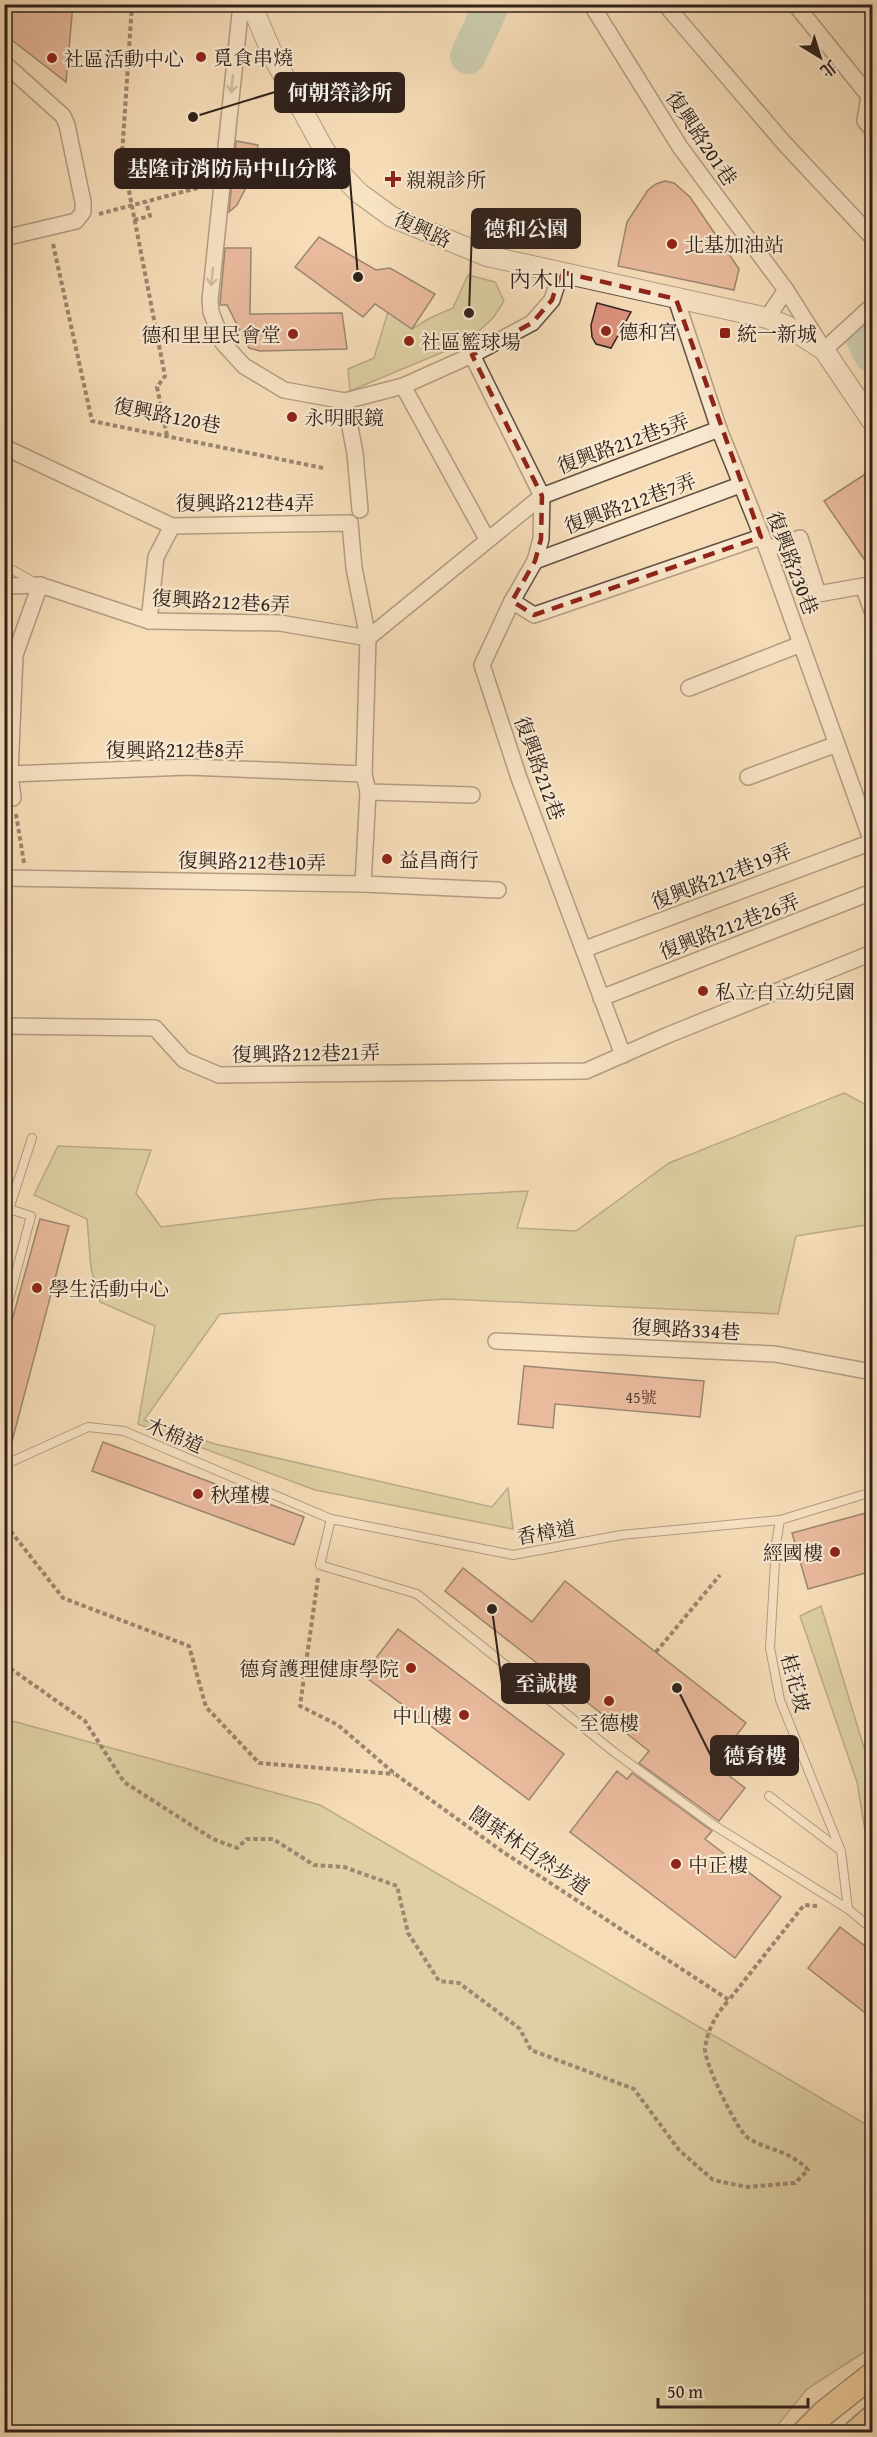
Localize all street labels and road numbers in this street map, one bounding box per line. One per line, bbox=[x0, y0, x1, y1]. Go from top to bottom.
street label: 復興路201巷 bbox=[660, 85, 744, 191]
street label: 復興路 bbox=[390, 204, 456, 254]
street label: 復興路120巷 bbox=[111, 390, 223, 440]
street label: 復興路212巷5弄 bbox=[553, 406, 693, 480]
street label: 復興路212巷7弄 bbox=[560, 466, 700, 540]
street label: 復興路212巷4弄 bbox=[176, 488, 314, 517]
street label: 復興路230巷 bbox=[760, 507, 826, 619]
street label: 復興路212巷6弄 bbox=[151, 583, 291, 619]
street label: 復興路212巷 bbox=[508, 712, 572, 824]
street label: 復興路212巷8弄 bbox=[106, 735, 244, 764]
street label: 復興路212巷19弄 bbox=[647, 836, 795, 916]
street label: 復興路212巷10弄 bbox=[178, 845, 326, 877]
street label: 復興路212巷26弄 bbox=[655, 886, 803, 966]
street label: 復興路212巷21弄 bbox=[232, 1037, 380, 1069]
street label: 復興路334巷 bbox=[631, 1312, 741, 1346]
street label: 木棉道 bbox=[142, 1410, 208, 1460]
street label: 香樟道 bbox=[514, 1513, 578, 1551]
street label: 桂花坡 bbox=[774, 1650, 818, 1716]
street label: 闊葉林自然步道 bbox=[464, 1799, 596, 1901]

